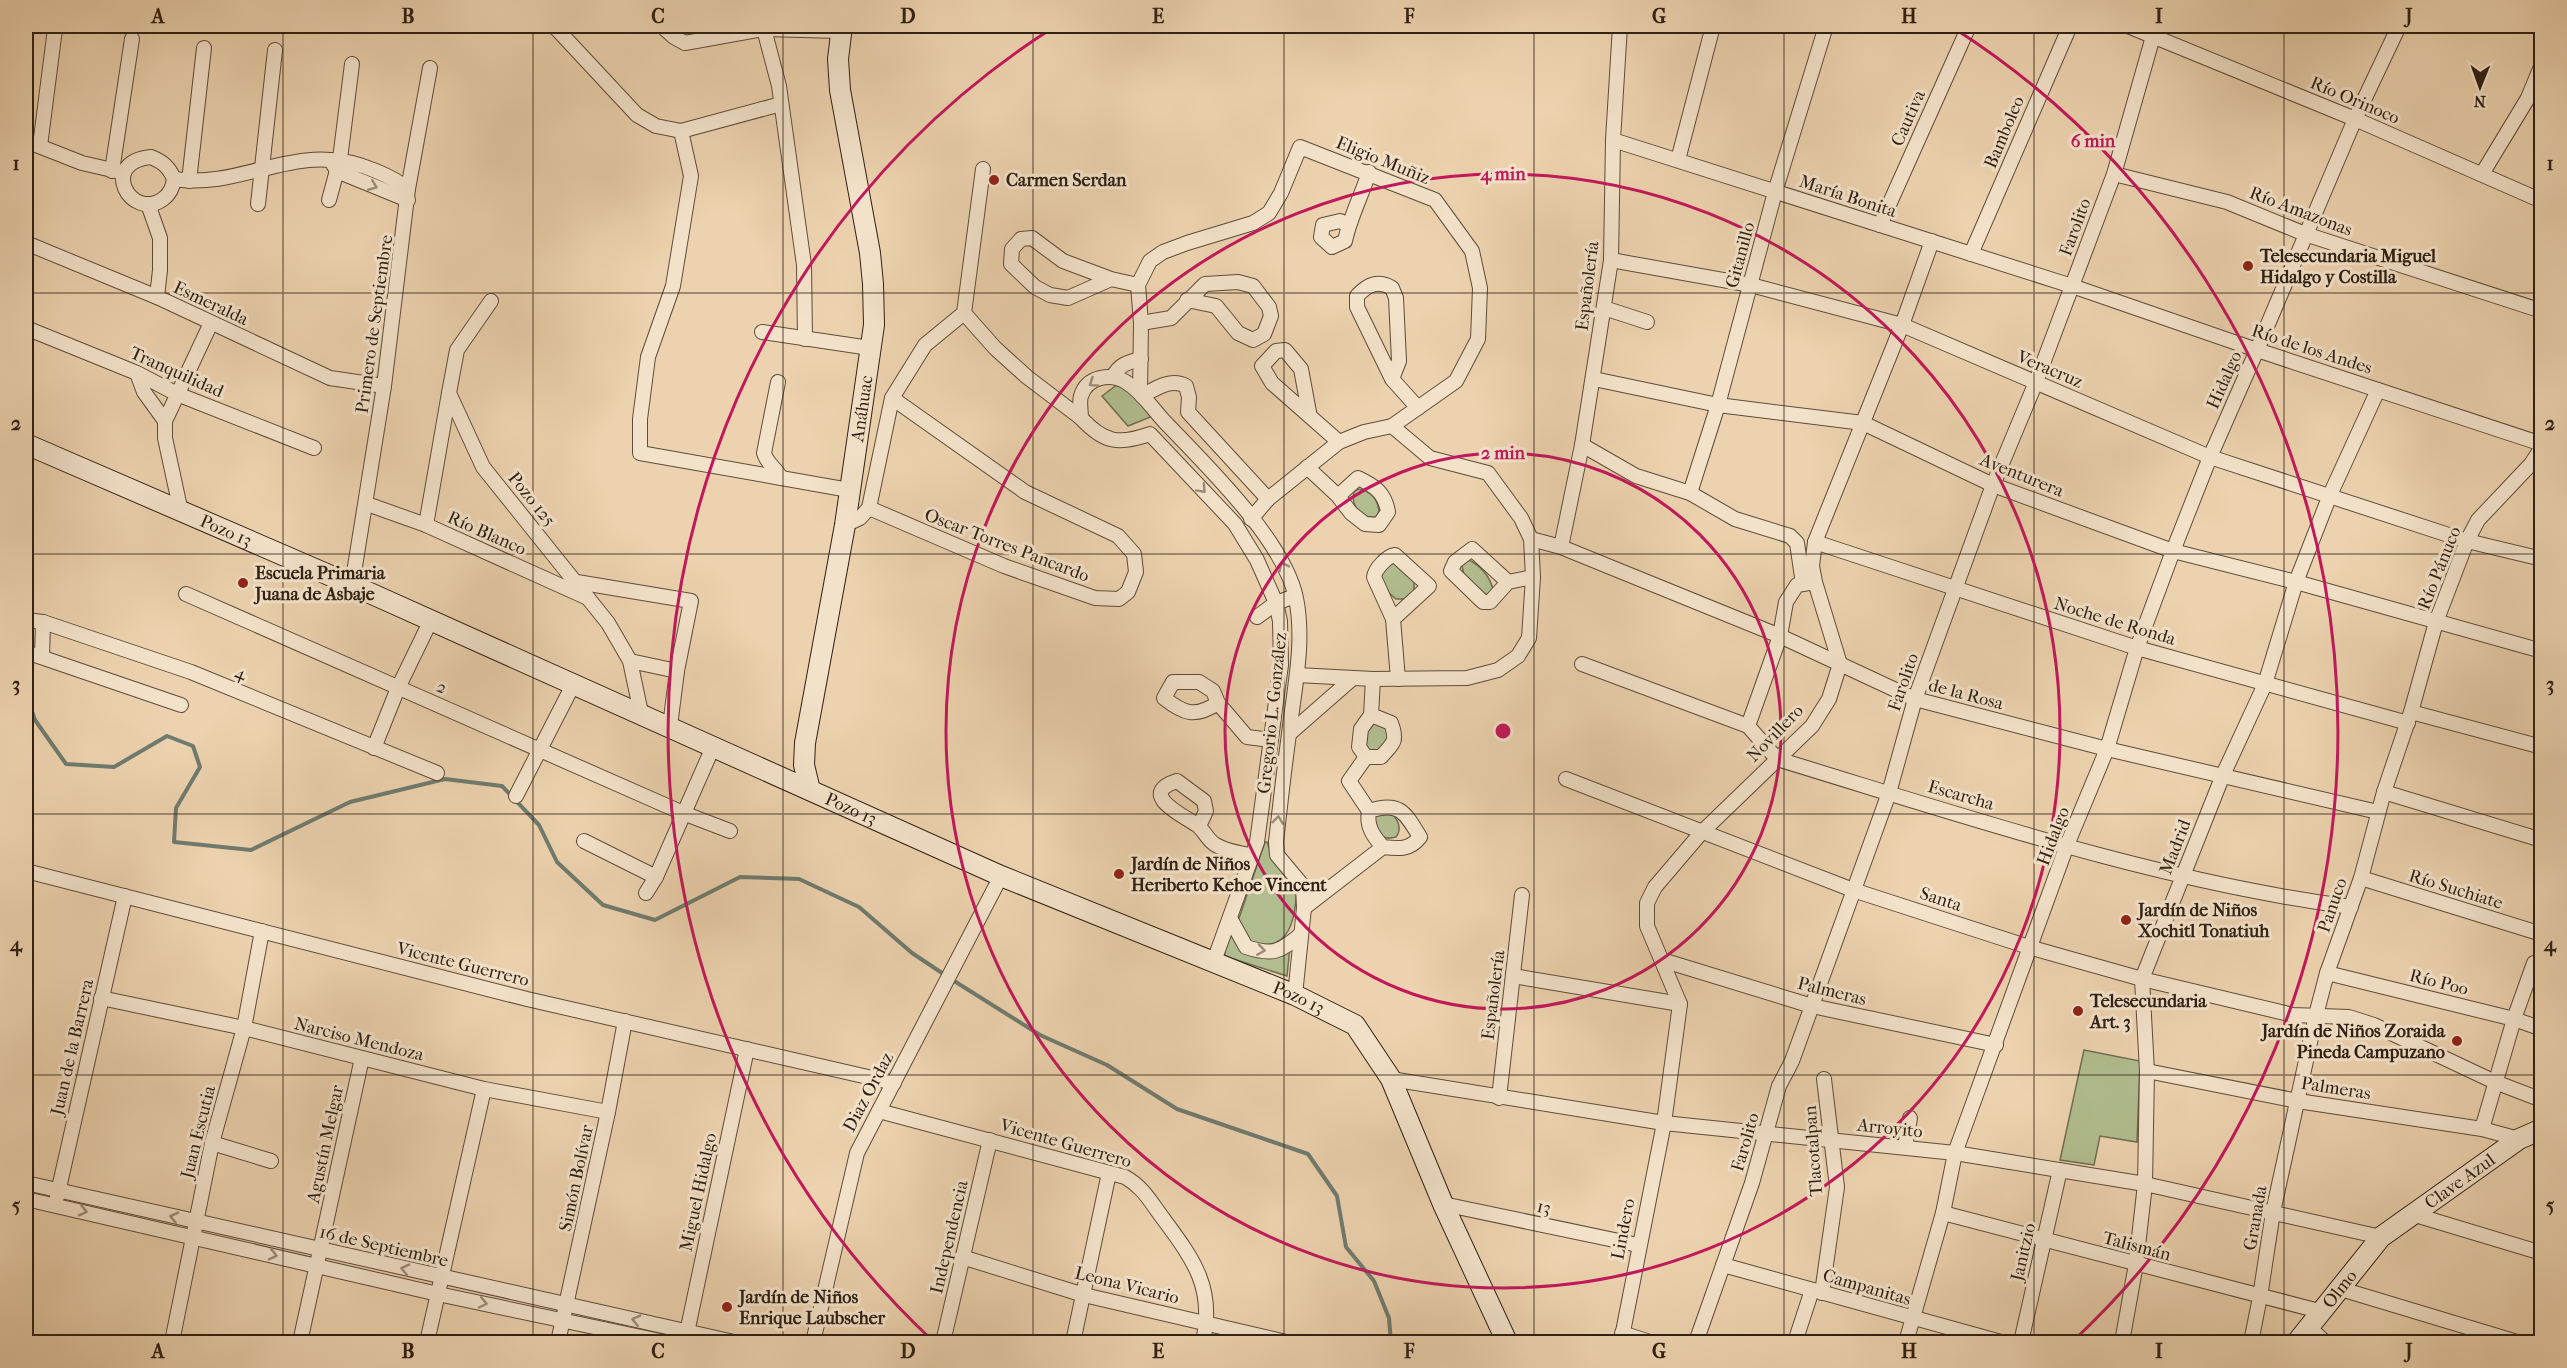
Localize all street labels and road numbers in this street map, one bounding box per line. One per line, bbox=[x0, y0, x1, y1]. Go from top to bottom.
street label: Río Orinoco bbox=[2307, 72, 2403, 129]
street label: Cautiva bbox=[1887, 86, 1930, 149]
street label: Bamboleo bbox=[1980, 93, 2029, 171]
street label: Eligio Muñiz bbox=[1333, 132, 1433, 189]
street label: María Bonita bbox=[1797, 171, 1900, 222]
street label: Río Amazonas bbox=[2246, 182, 2356, 241]
street label: Farolito bbox=[2055, 195, 2096, 259]
street label: Gitanillo bbox=[1722, 220, 1759, 290]
street label: Primero de Septiembre bbox=[352, 233, 397, 415]
street label: Españolería bbox=[1572, 239, 1603, 332]
street label: Esmeralda bbox=[170, 277, 252, 330]
street label: Río de los Andes bbox=[2249, 320, 2375, 379]
street label: Tranquilidad bbox=[127, 342, 227, 402]
street label: Veracruz bbox=[2013, 346, 2086, 393]
street label: Hidalgo bbox=[2202, 348, 2246, 412]
street label: Anáhuac bbox=[847, 374, 878, 444]
street label: Aventurera bbox=[1976, 449, 2067, 502]
street label: Pozo 125 bbox=[503, 468, 560, 531]
street label: Oscar Torres Pancardo bbox=[921, 504, 1092, 587]
street label: Río Blanco bbox=[444, 507, 529, 560]
street label: Pozo 13 bbox=[197, 511, 255, 551]
street label: Río Pánuco bbox=[2413, 524, 2466, 613]
street label: Noche de Ronda bbox=[2052, 593, 2179, 650]
street label: Gregorio L. González bbox=[1254, 631, 1291, 795]
street label: Farolito bbox=[1884, 650, 1923, 714]
street label: 4 bbox=[232, 662, 250, 685]
street label: de la Rosa bbox=[1926, 674, 2006, 715]
street label: 2 bbox=[433, 676, 450, 699]
street label: Novillero bbox=[1743, 700, 1808, 766]
street label: Escarcha bbox=[1925, 776, 1997, 815]
street label: Pozo 13 bbox=[822, 788, 880, 830]
street label: Hidalgo bbox=[2033, 804, 2074, 868]
street label: Madrid bbox=[2155, 817, 2196, 878]
street label: Río Suchiate bbox=[2406, 865, 2506, 914]
street label: Panuco bbox=[2313, 875, 2352, 935]
street label: Santa bbox=[1917, 883, 1965, 916]
street label: Vicente Guerrero bbox=[394, 938, 531, 991]
street label: Españolería bbox=[1478, 948, 1509, 1041]
street label: Río Poo bbox=[2407, 965, 2470, 1000]
street label: Palmeras bbox=[1795, 973, 1869, 1010]
street label: Juan de la Barrera bbox=[46, 976, 99, 1119]
street label: Pozo 13 bbox=[1270, 977, 1328, 1019]
street label: Narciso Mendoza bbox=[292, 1013, 426, 1066]
street label: Diaz Ordaz bbox=[839, 1049, 898, 1136]
street label: Palmeras bbox=[2300, 1073, 2373, 1104]
street label: Juan Escutia bbox=[176, 1083, 220, 1183]
street label: Agustín Melgar bbox=[303, 1083, 348, 1206]
street label: Tlacotalpan bbox=[1800, 1104, 1827, 1197]
street label: Farolito bbox=[1727, 1110, 1764, 1174]
street label: Vicente Guerrero bbox=[997, 1114, 1134, 1172]
street label: Arroyito bbox=[1855, 1115, 1924, 1142]
street label: Simón Bolívar bbox=[555, 1123, 598, 1233]
street label: Miguel Hidalgo bbox=[676, 1131, 721, 1253]
street label: Clave Azul bbox=[2421, 1149, 2499, 1214]
street label: Independencia bbox=[926, 1178, 973, 1296]
street label: Granada bbox=[2239, 1183, 2272, 1252]
street label: 13 bbox=[1535, 1196, 1553, 1219]
street label: Lindero bbox=[1607, 1197, 1640, 1261]
street label: 16 de Septiembre bbox=[317, 1221, 450, 1272]
street label: Janitzio bbox=[2006, 1221, 2040, 1285]
street label: Talismán bbox=[2101, 1227, 2174, 1266]
street label: Leona Vicario bbox=[1073, 1262, 1181, 1309]
street label: Campanitas bbox=[1820, 1265, 1914, 1310]
street label: Olmo bbox=[2318, 1266, 2362, 1313]

